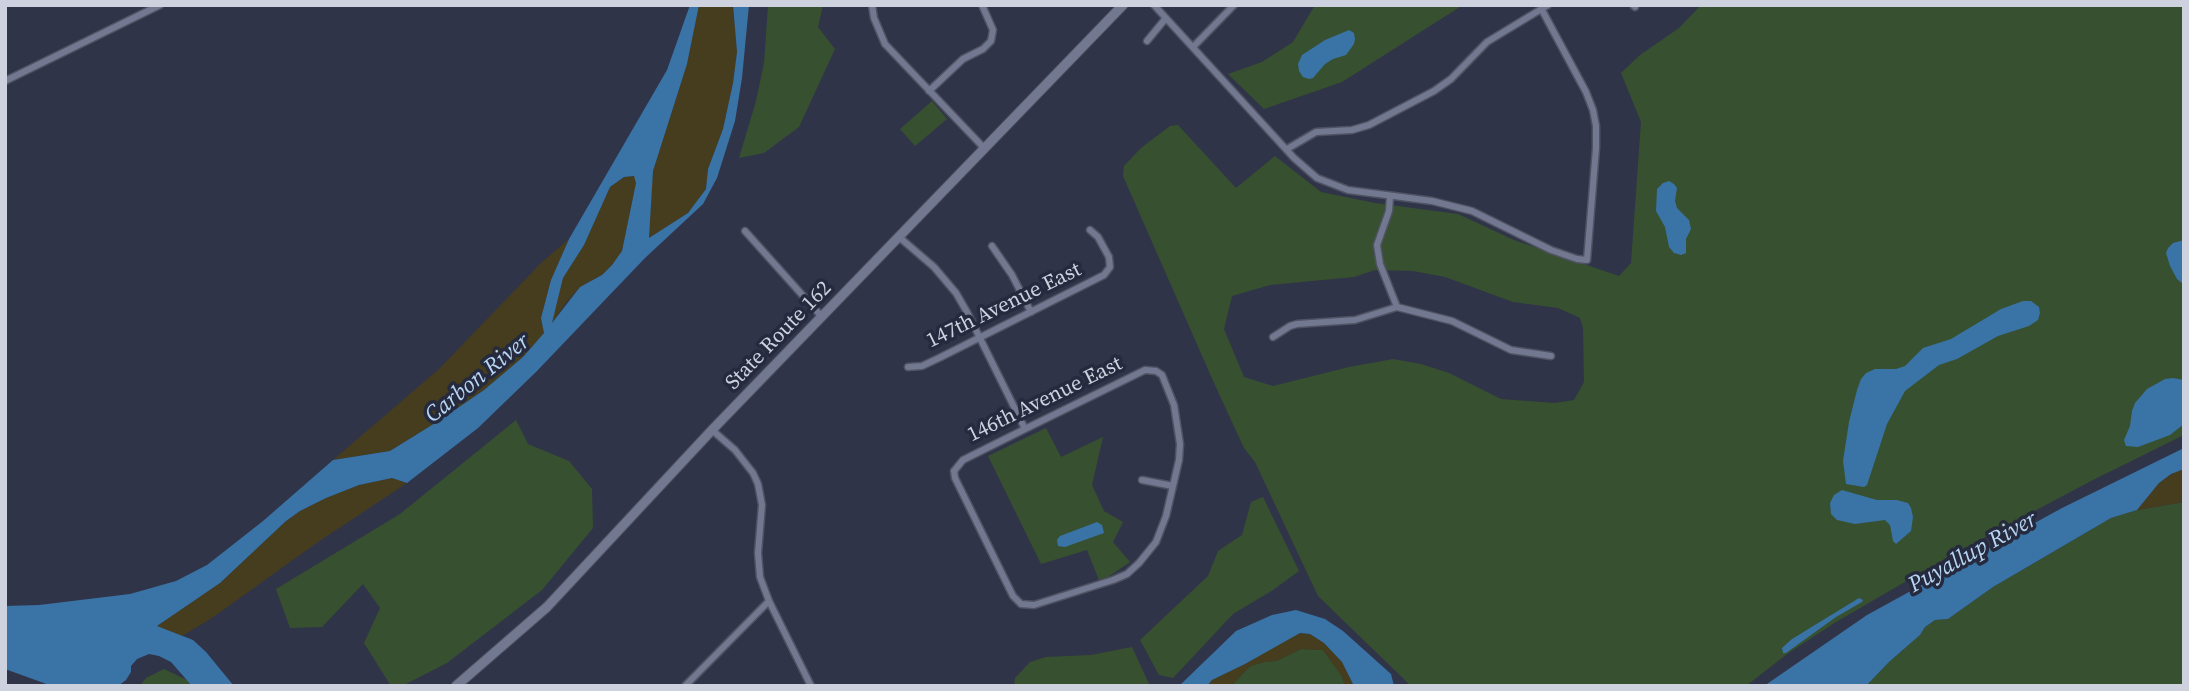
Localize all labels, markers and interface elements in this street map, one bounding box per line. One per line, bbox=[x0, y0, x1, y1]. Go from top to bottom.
street label: 147th Avenue East bbox=[923, 258, 1085, 354]
street label: State Route 162 bbox=[721, 276, 837, 396]
water label: Carbon River bbox=[420, 328, 536, 430]
street label: 146th Avenue East bbox=[964, 352, 1126, 448]
water label: Puyallup River bbox=[1904, 506, 2042, 600]

